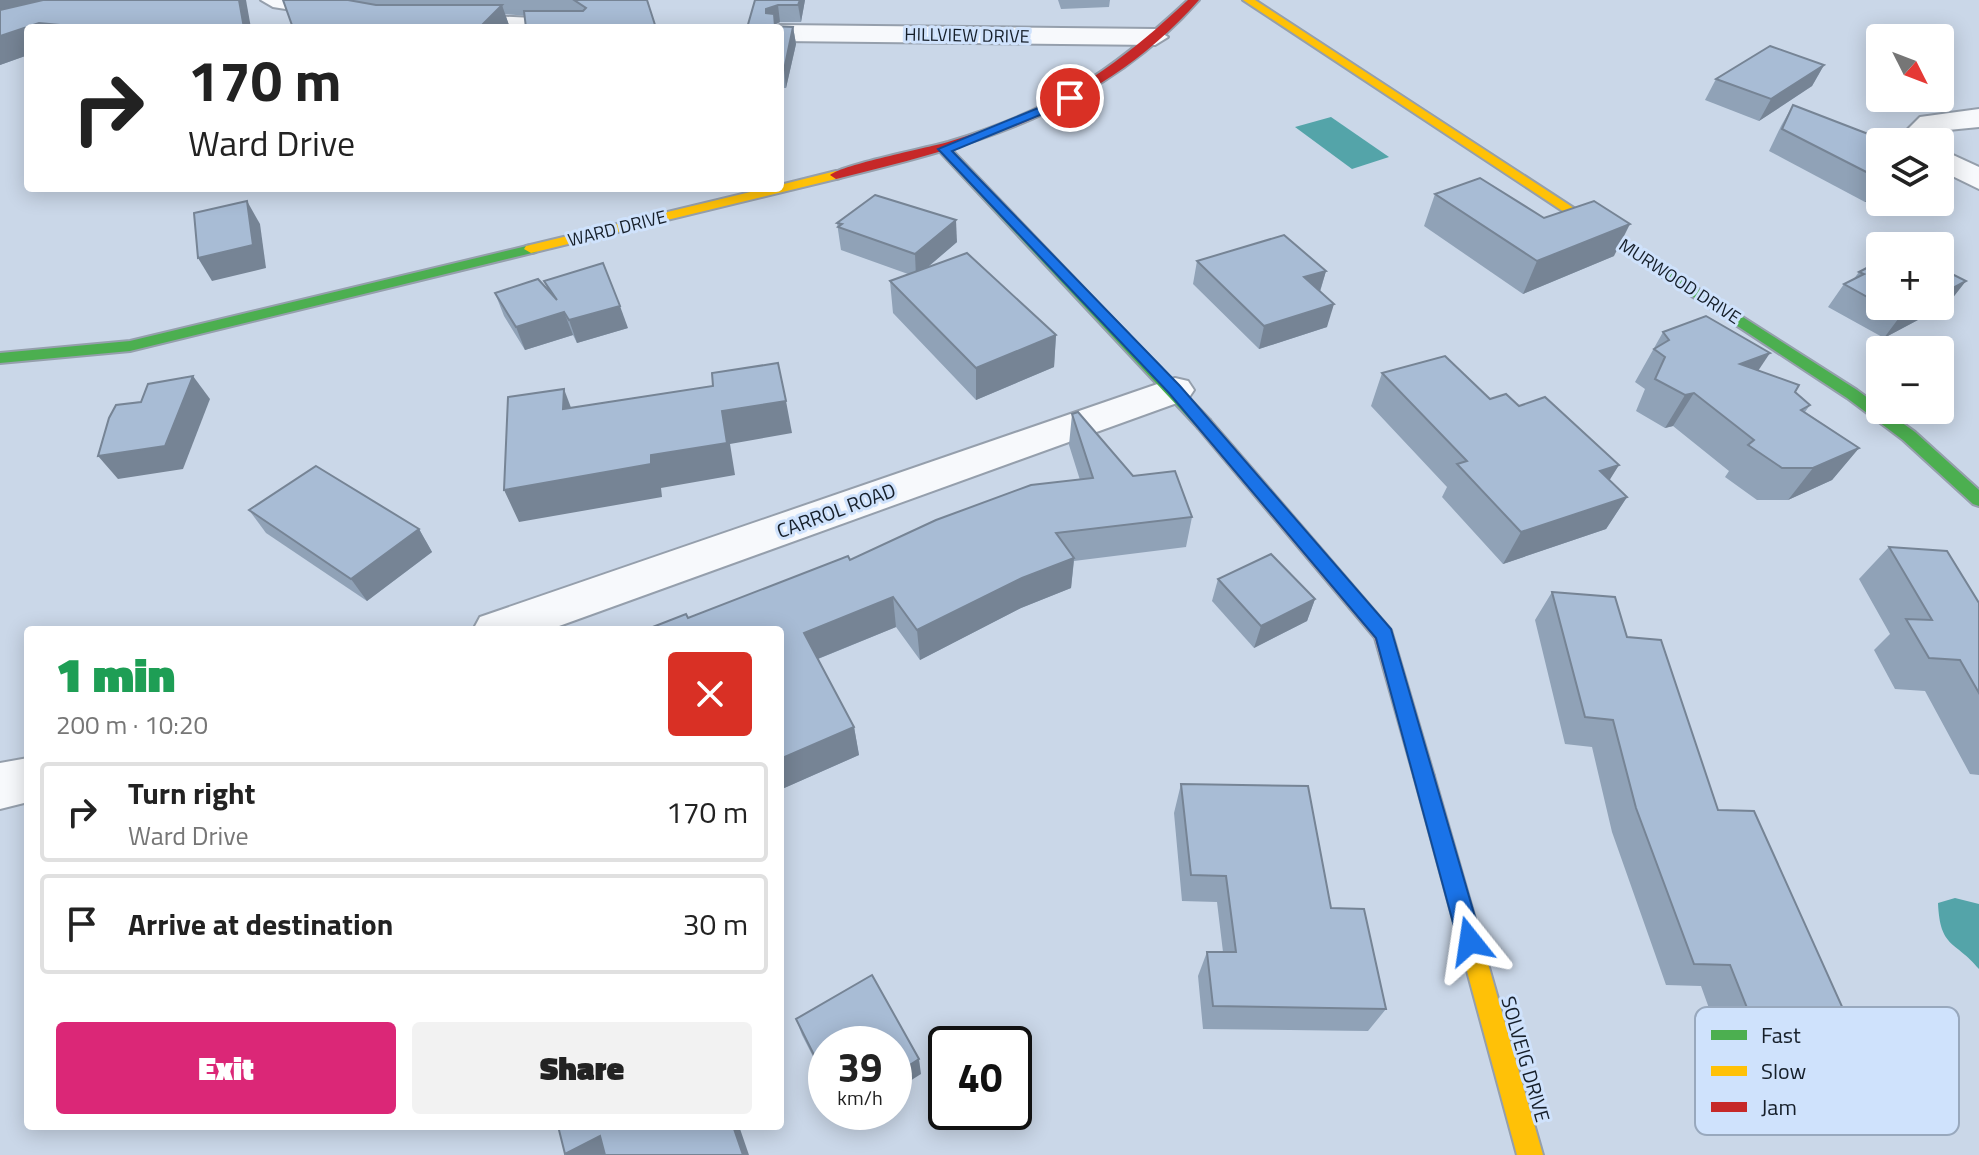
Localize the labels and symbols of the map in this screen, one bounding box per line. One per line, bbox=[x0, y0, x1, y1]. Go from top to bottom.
street label: HILLVIEW DRIVE bbox=[904, 20, 1030, 50]
north arrow bbox=[1866, 24, 1954, 112]
pin bbox=[1036, 64, 1104, 132]
street label: WARD DRIVE bbox=[565, 203, 669, 253]
street label: MURWOOD DRIVE bbox=[1614, 231, 1746, 331]
street label: CARROL ROAD bbox=[772, 474, 900, 546]
position arrow bbox=[1428, 899, 1512, 983]
street label: SOLVEIG DRIVE bbox=[1493, 992, 1559, 1126]
legend bbox=[1695, 1007, 1959, 1135]
text: Fast bbox=[1761, 1018, 1801, 1052]
speed limit sign: 40 bbox=[928, 1026, 1032, 1130]
text: Slow bbox=[1761, 1054, 1807, 1088]
text: Jam bbox=[1761, 1090, 1797, 1124]

